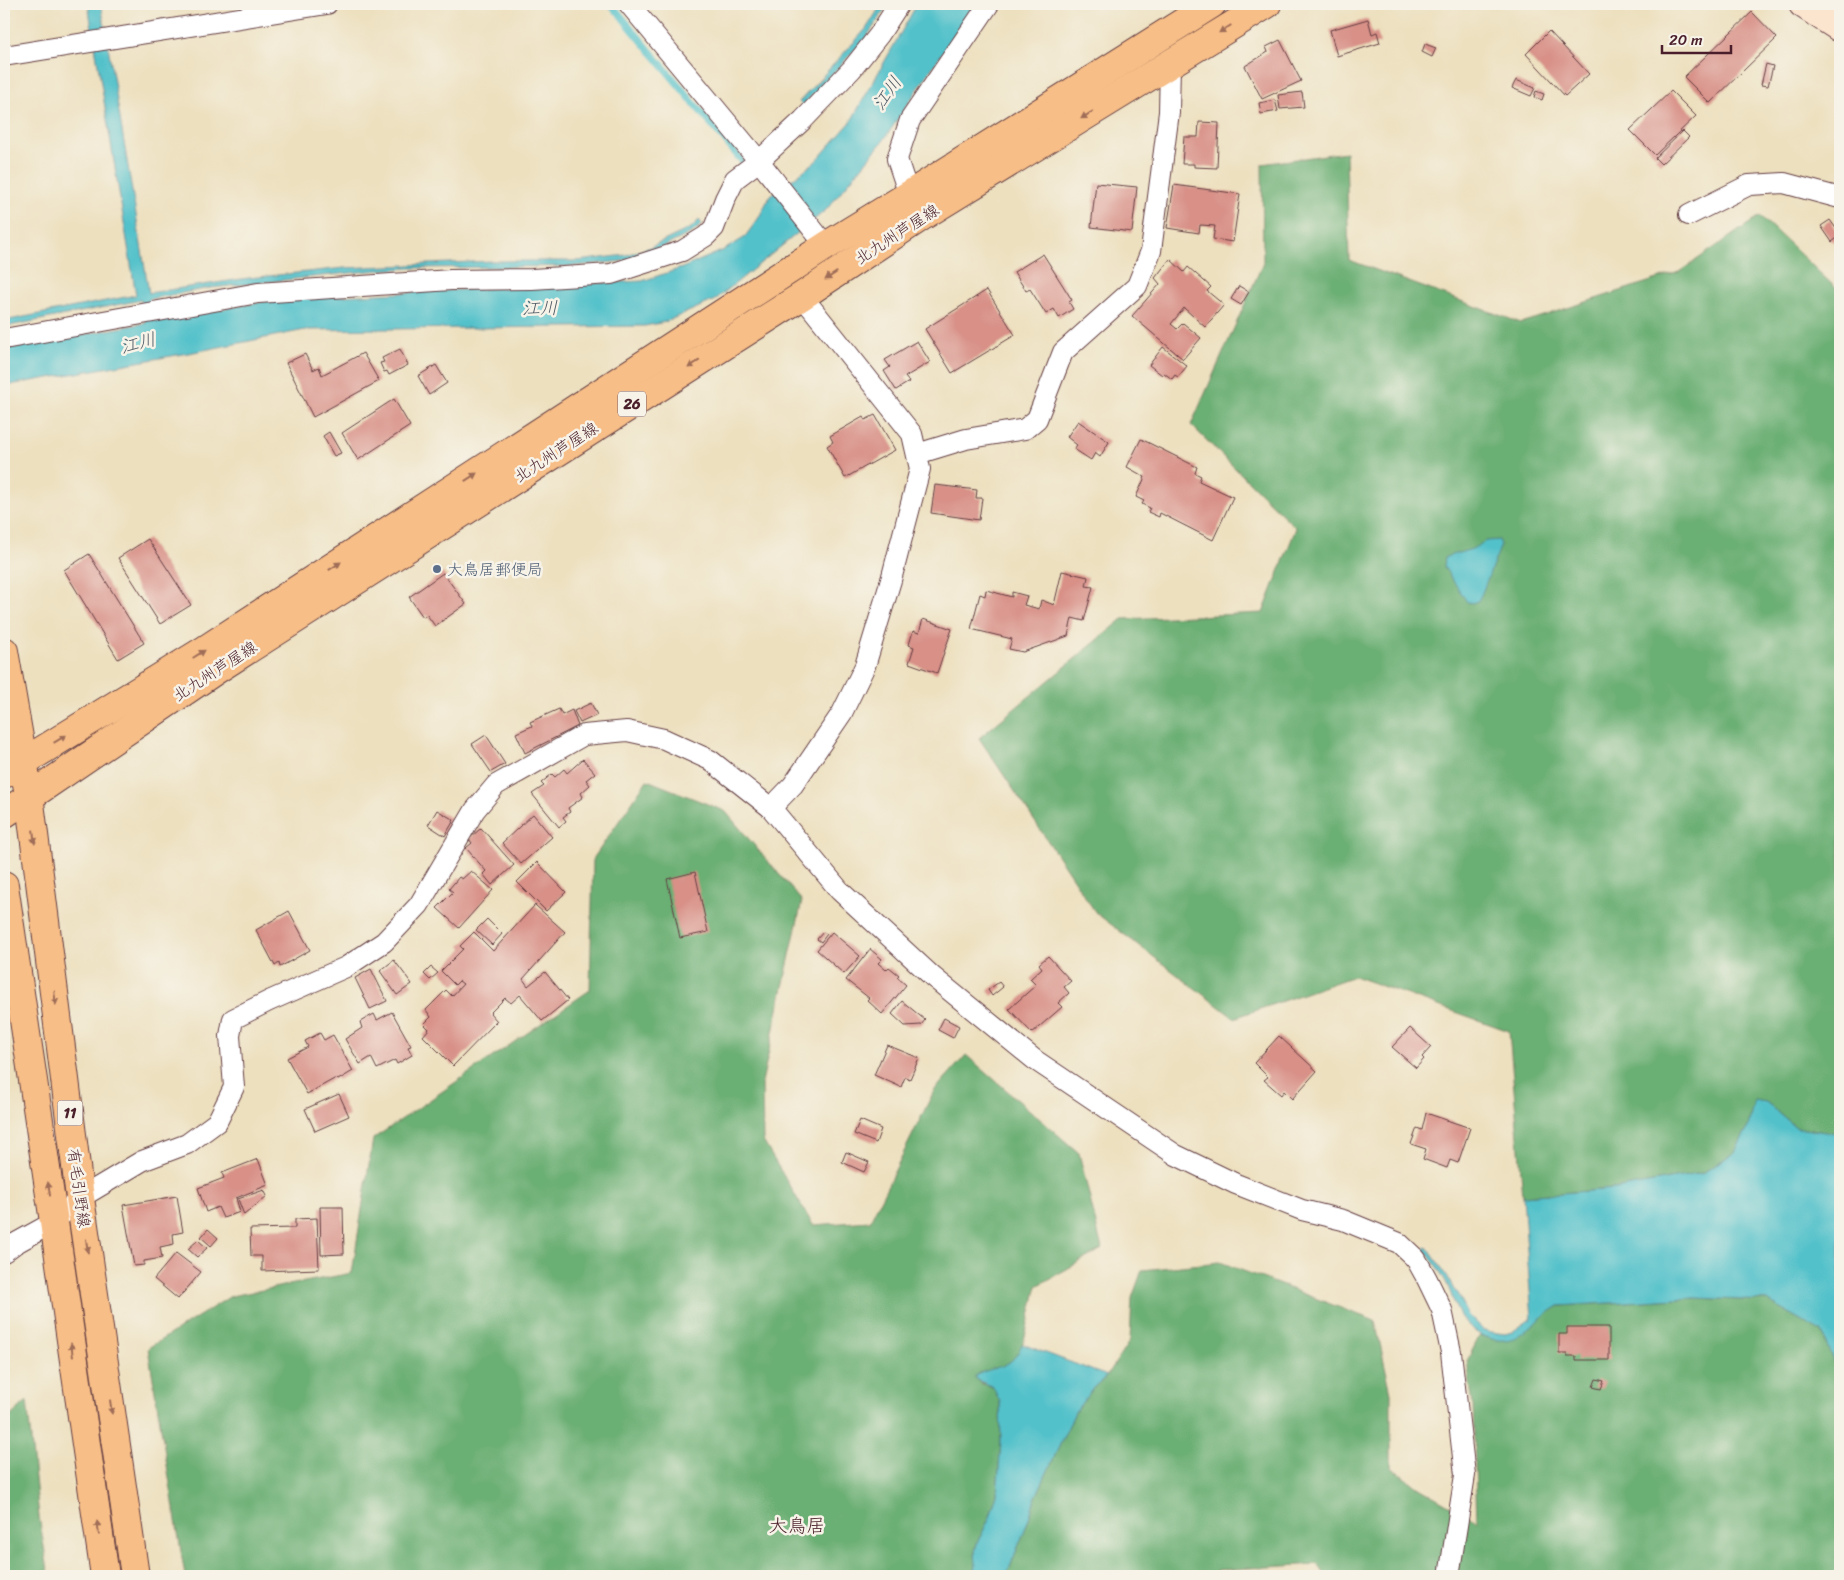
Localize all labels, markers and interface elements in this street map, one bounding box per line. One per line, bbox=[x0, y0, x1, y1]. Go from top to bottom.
scale bar bbox=[1662, 22, 1730, 54]
one-way arrow bbox=[1219, 25, 1232, 34]
text: 20 m bbox=[1669, 27, 1703, 53]
water label: 江川 bbox=[864, 69, 910, 117]
one-way arrow bbox=[1080, 110, 1093, 119]
street label: 北九州芦屋線 bbox=[849, 196, 945, 272]
one-way arrow bbox=[824, 271, 838, 281]
water label: 江川 bbox=[522, 292, 558, 324]
water label: 江川 bbox=[117, 323, 159, 363]
one-way arrow bbox=[688, 359, 701, 369]
road number: 26 bbox=[618, 392, 646, 416]
street label: 北九州芦屋線 bbox=[508, 414, 604, 490]
one-way arrow bbox=[464, 472, 478, 482]
place label: 大鳥居郵便局 bbox=[447, 555, 543, 584]
one-way arrow bbox=[328, 561, 342, 570]
marker: 大鳥居郵便局 bbox=[431, 563, 443, 575]
street label: 北九州芦屋線 bbox=[167, 633, 263, 709]
one-way arrow bbox=[192, 649, 205, 659]
one-way arrow bbox=[53, 734, 66, 743]
one-way arrow bbox=[30, 829, 38, 845]
one-way arrow bbox=[51, 990, 59, 1006]
road number: 11 bbox=[58, 1100, 82, 1126]
street label: 有毛引野線 bbox=[59, 1146, 99, 1230]
one-way arrow bbox=[45, 1181, 53, 1197]
one-way arrow bbox=[84, 1238, 92, 1254]
one-way arrow bbox=[68, 1341, 76, 1357]
one-way arrow bbox=[107, 1399, 115, 1415]
district label: 大鳥居 bbox=[768, 1509, 826, 1542]
one-way arrow bbox=[93, 1520, 101, 1536]

